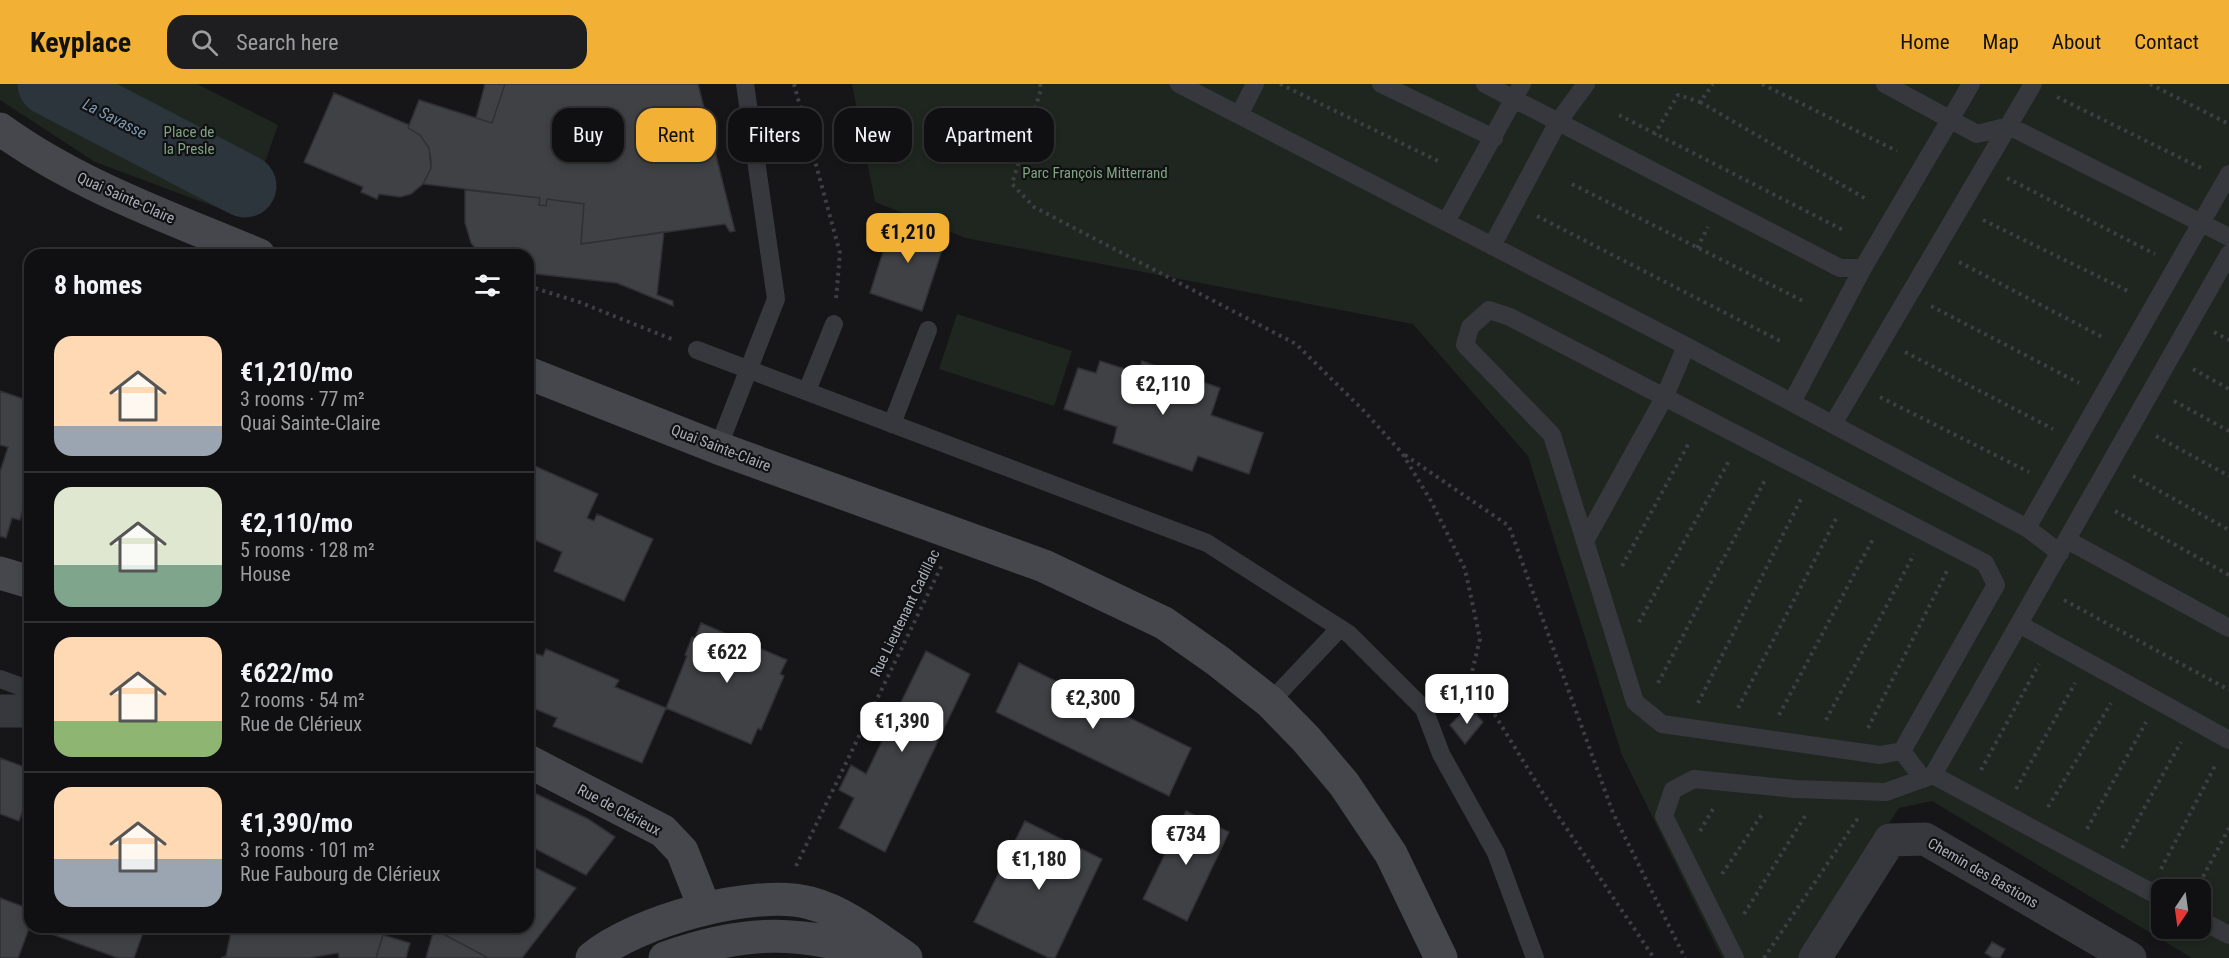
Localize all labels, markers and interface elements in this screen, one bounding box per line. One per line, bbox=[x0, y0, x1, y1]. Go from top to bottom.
search box bbox=[167, 15, 587, 69]
text: Keyplace bbox=[30, 26, 131, 59]
icon: search bbox=[188, 26, 221, 59]
text: Search here bbox=[236, 30, 339, 55]
text: Home bbox=[1900, 30, 1950, 54]
text: Map bbox=[1983, 30, 2019, 54]
text: About bbox=[2052, 30, 2101, 54]
text: Contact bbox=[2134, 30, 2199, 54]
water label: La Savasse bbox=[80, 94, 150, 143]
chip: Buy bbox=[552, 108, 624, 162]
chip: Rent bbox=[636, 108, 716, 162]
chip: Filters bbox=[728, 108, 822, 162]
chip: New bbox=[834, 108, 912, 162]
chip: Apartment bbox=[924, 108, 1054, 162]
park label: Place de la Presle bbox=[163, 123, 215, 158]
park label: Parc François Mitterrand bbox=[1022, 164, 1168, 182]
street label: Quai Sainte-Claire bbox=[74, 168, 178, 228]
pin: €1,210 bbox=[859, 213, 957, 264]
text: €1,210 bbox=[880, 220, 936, 244]
icon: filters bbox=[471, 269, 504, 302]
text: 8 homes bbox=[54, 270, 142, 300]
text: €1,210/mo bbox=[240, 357, 353, 387]
icon: home bbox=[102, 360, 174, 432]
pin: €2,110 bbox=[1114, 365, 1212, 416]
text: €2,110 bbox=[1135, 372, 1191, 396]
text: 3 rooms · 77 m² bbox=[240, 387, 365, 411]
text: Quai Sainte-Claire bbox=[240, 411, 380, 435]
street label: Quai Sainte-Claire bbox=[669, 421, 773, 475]
text: €2,110/mo bbox=[240, 508, 353, 538]
icon: home bbox=[102, 511, 174, 583]
text: 5 rooms · 128 m² bbox=[240, 538, 375, 562]
street label: Rue Lieutenant Cadillac bbox=[866, 546, 944, 679]
text: House bbox=[240, 562, 291, 586]
pin: €622 bbox=[691, 633, 763, 684]
text: €622 bbox=[707, 640, 747, 664]
text: €622/mo bbox=[240, 658, 333, 688]
icon: home bbox=[102, 661, 174, 733]
pin: €1,110 bbox=[1418, 674, 1516, 725]
pin: €2,300 bbox=[1044, 679, 1142, 730]
text: €1,110 bbox=[1439, 681, 1495, 705]
text: €2,300 bbox=[1065, 686, 1121, 710]
text: 2 rooms · 54 m² bbox=[240, 688, 365, 712]
pin: €1,390 bbox=[853, 702, 951, 753]
text: €1,390 bbox=[874, 709, 930, 733]
text: Rue de Clérieux bbox=[240, 712, 362, 736]
street label: Rue de Clérieux bbox=[574, 781, 664, 840]
text: €1,390/mo bbox=[240, 808, 353, 838]
icon: home bbox=[102, 811, 174, 883]
pin: €734 bbox=[1150, 815, 1222, 866]
text: €734 bbox=[1166, 822, 1206, 846]
street label: Chemin des Bastions bbox=[1924, 834, 2042, 912]
text: 3 rooms · 101 m² bbox=[240, 838, 375, 862]
pin: €1,180 bbox=[990, 840, 1088, 891]
text: €1,180 bbox=[1011, 847, 1067, 871]
text: Rue Faubourg de Clérieux bbox=[240, 862, 440, 886]
north arrow bbox=[2151, 879, 2211, 939]
map controls bbox=[2151, 879, 2211, 939]

